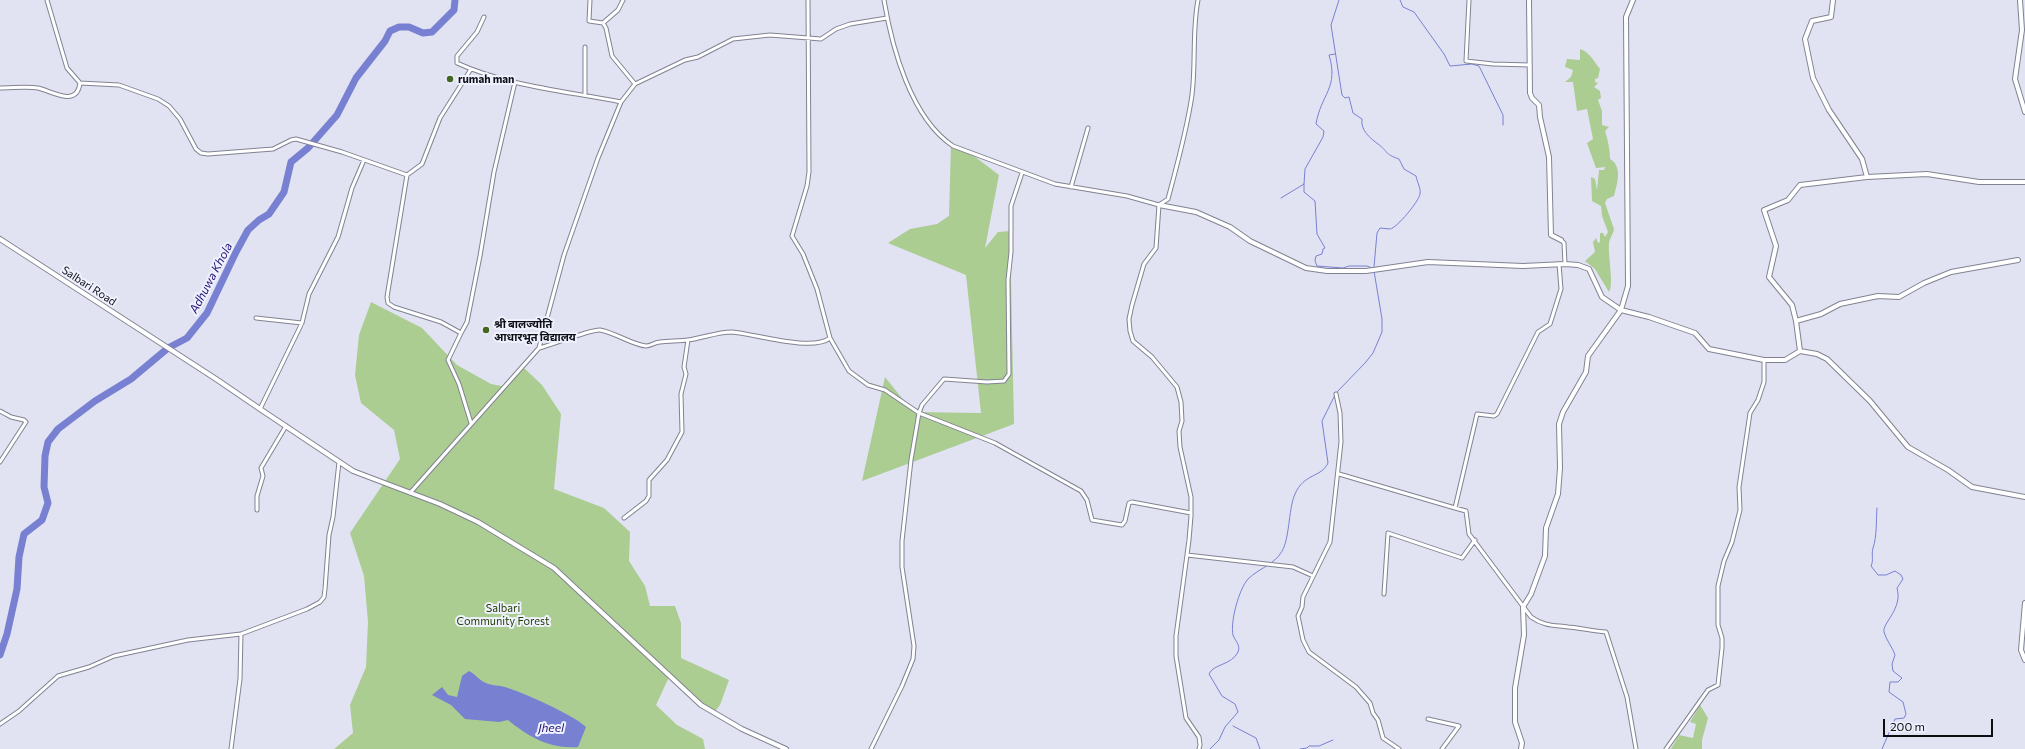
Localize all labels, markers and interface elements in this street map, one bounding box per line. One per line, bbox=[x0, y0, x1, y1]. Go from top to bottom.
place label: rumah man bbox=[458, 72, 514, 86]
marker: rumah man bbox=[445, 74, 455, 84]
water label: Adhuwa Khola bbox=[186, 240, 236, 316]
street label: Salbari Road bbox=[59, 264, 119, 308]
place label: श्री बालज्योति आधारभूत विद्यालय bbox=[494, 317, 576, 343]
marker: श्री बालज्योति आधारभूत विद्यालय bbox=[481, 325, 491, 335]
park label: Salbari Community Forest bbox=[456, 601, 550, 627]
scale bar bbox=[1885, 711, 1995, 737]
text: 200 m bbox=[1890, 719, 1925, 733]
water label: Jheel bbox=[538, 721, 564, 735]

